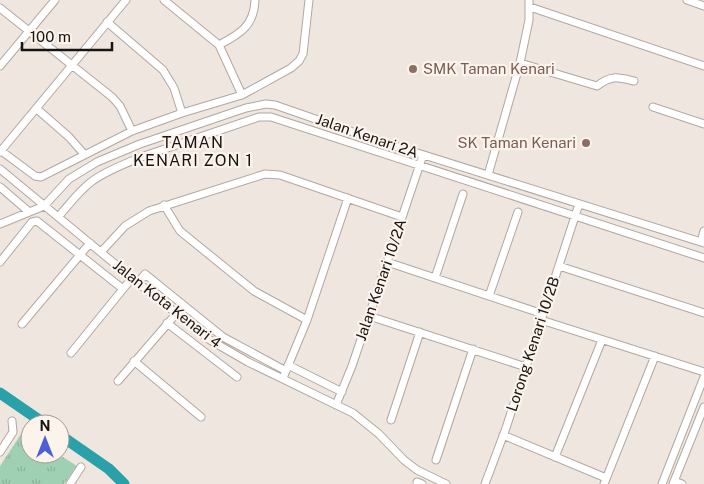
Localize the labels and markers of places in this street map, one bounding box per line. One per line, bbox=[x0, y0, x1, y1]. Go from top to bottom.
place label: SMK Taman Kenari bbox=[423, 60, 555, 77]
marker: SMK Taman Kenari bbox=[407, 63, 419, 75]
place label: SK Taman Kenari bbox=[457, 134, 576, 151]
marker: SK Taman Kenari bbox=[580, 137, 592, 149]

